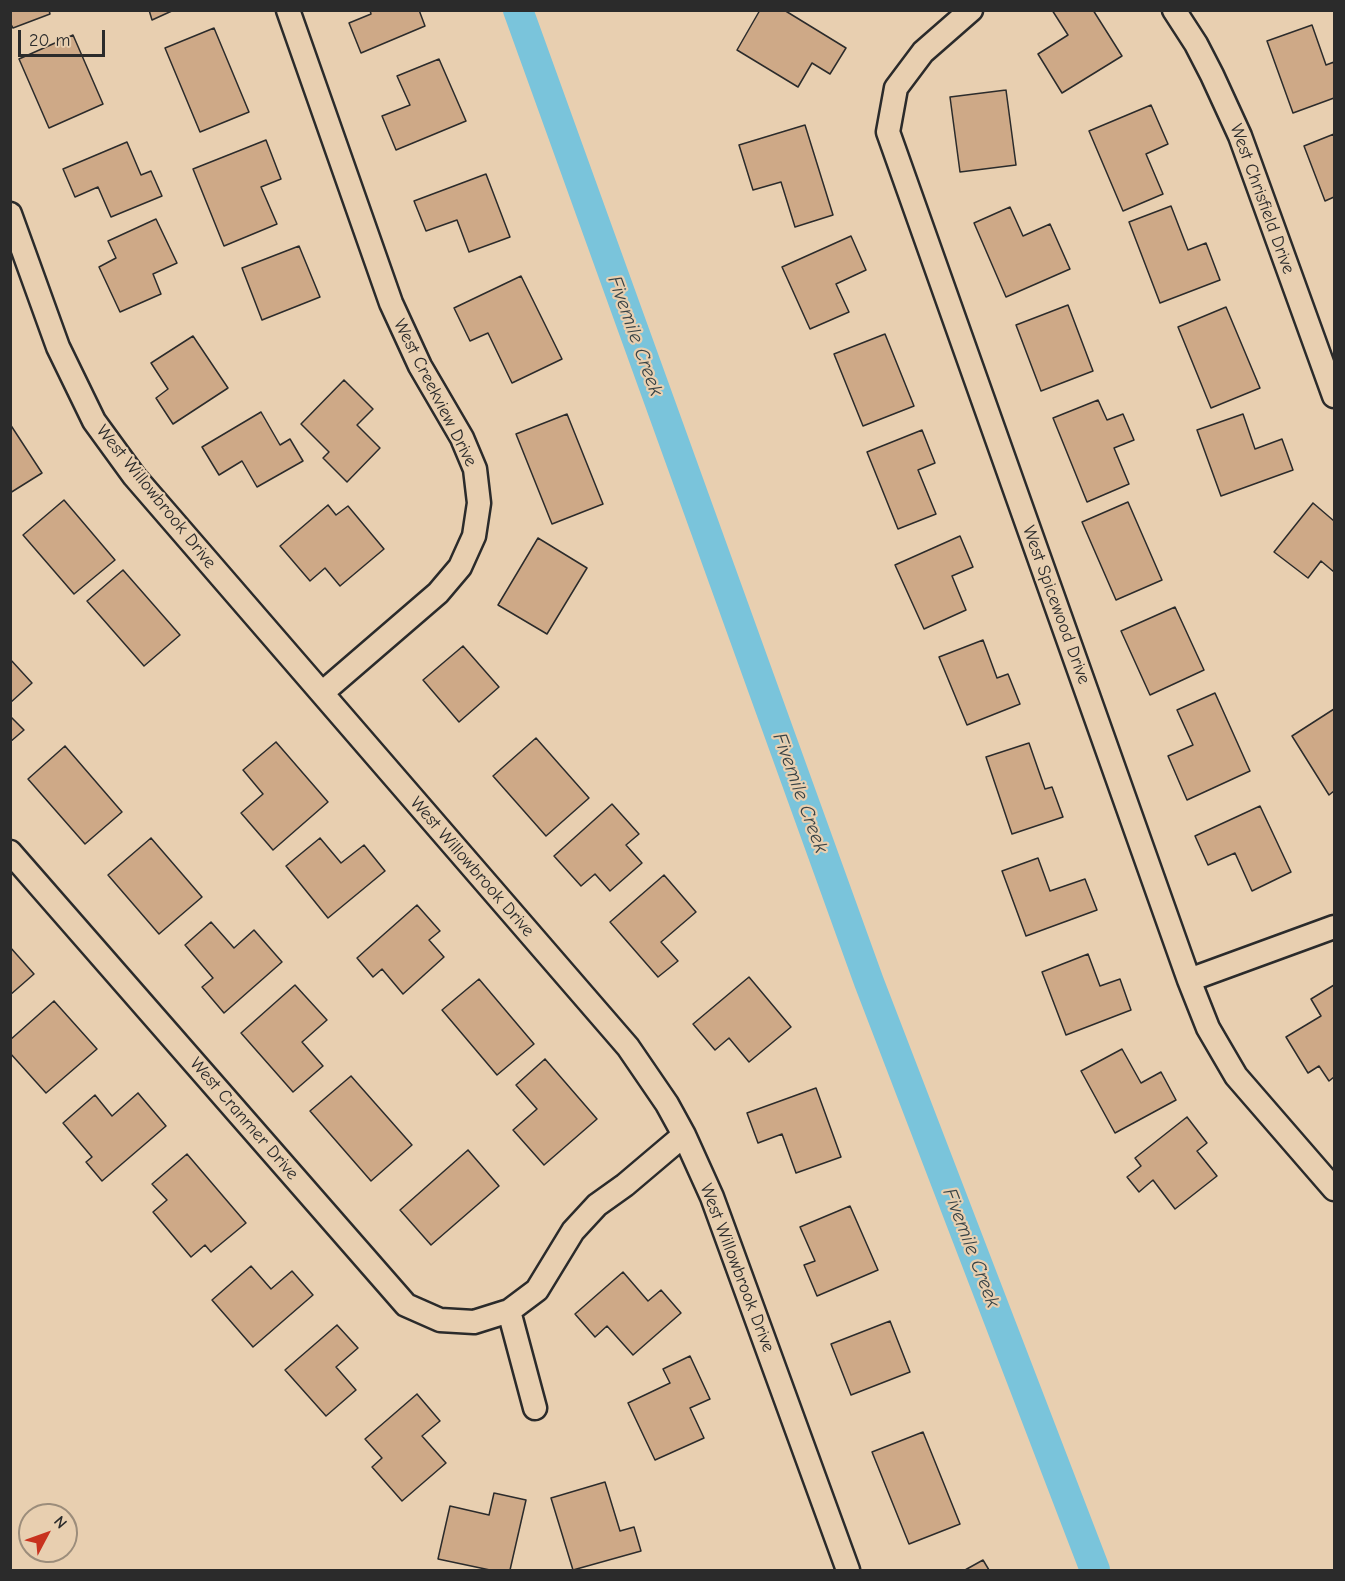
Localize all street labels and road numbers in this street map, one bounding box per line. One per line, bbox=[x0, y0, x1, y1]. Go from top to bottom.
street label: West Chrisfield Drive bbox=[1225, 121, 1299, 277]
street label: West Creekview Drive bbox=[388, 316, 482, 470]
street label: West Willowbrook Drive bbox=[91, 421, 221, 573]
street label: West Spicewood Drive bbox=[1017, 523, 1095, 687]
street label: West Willowbrook Drive bbox=[405, 792, 539, 942]
street label: West Cranmer Drive bbox=[185, 1053, 303, 1185]
street label: West Willowbrook Drive bbox=[695, 1181, 779, 1355]

